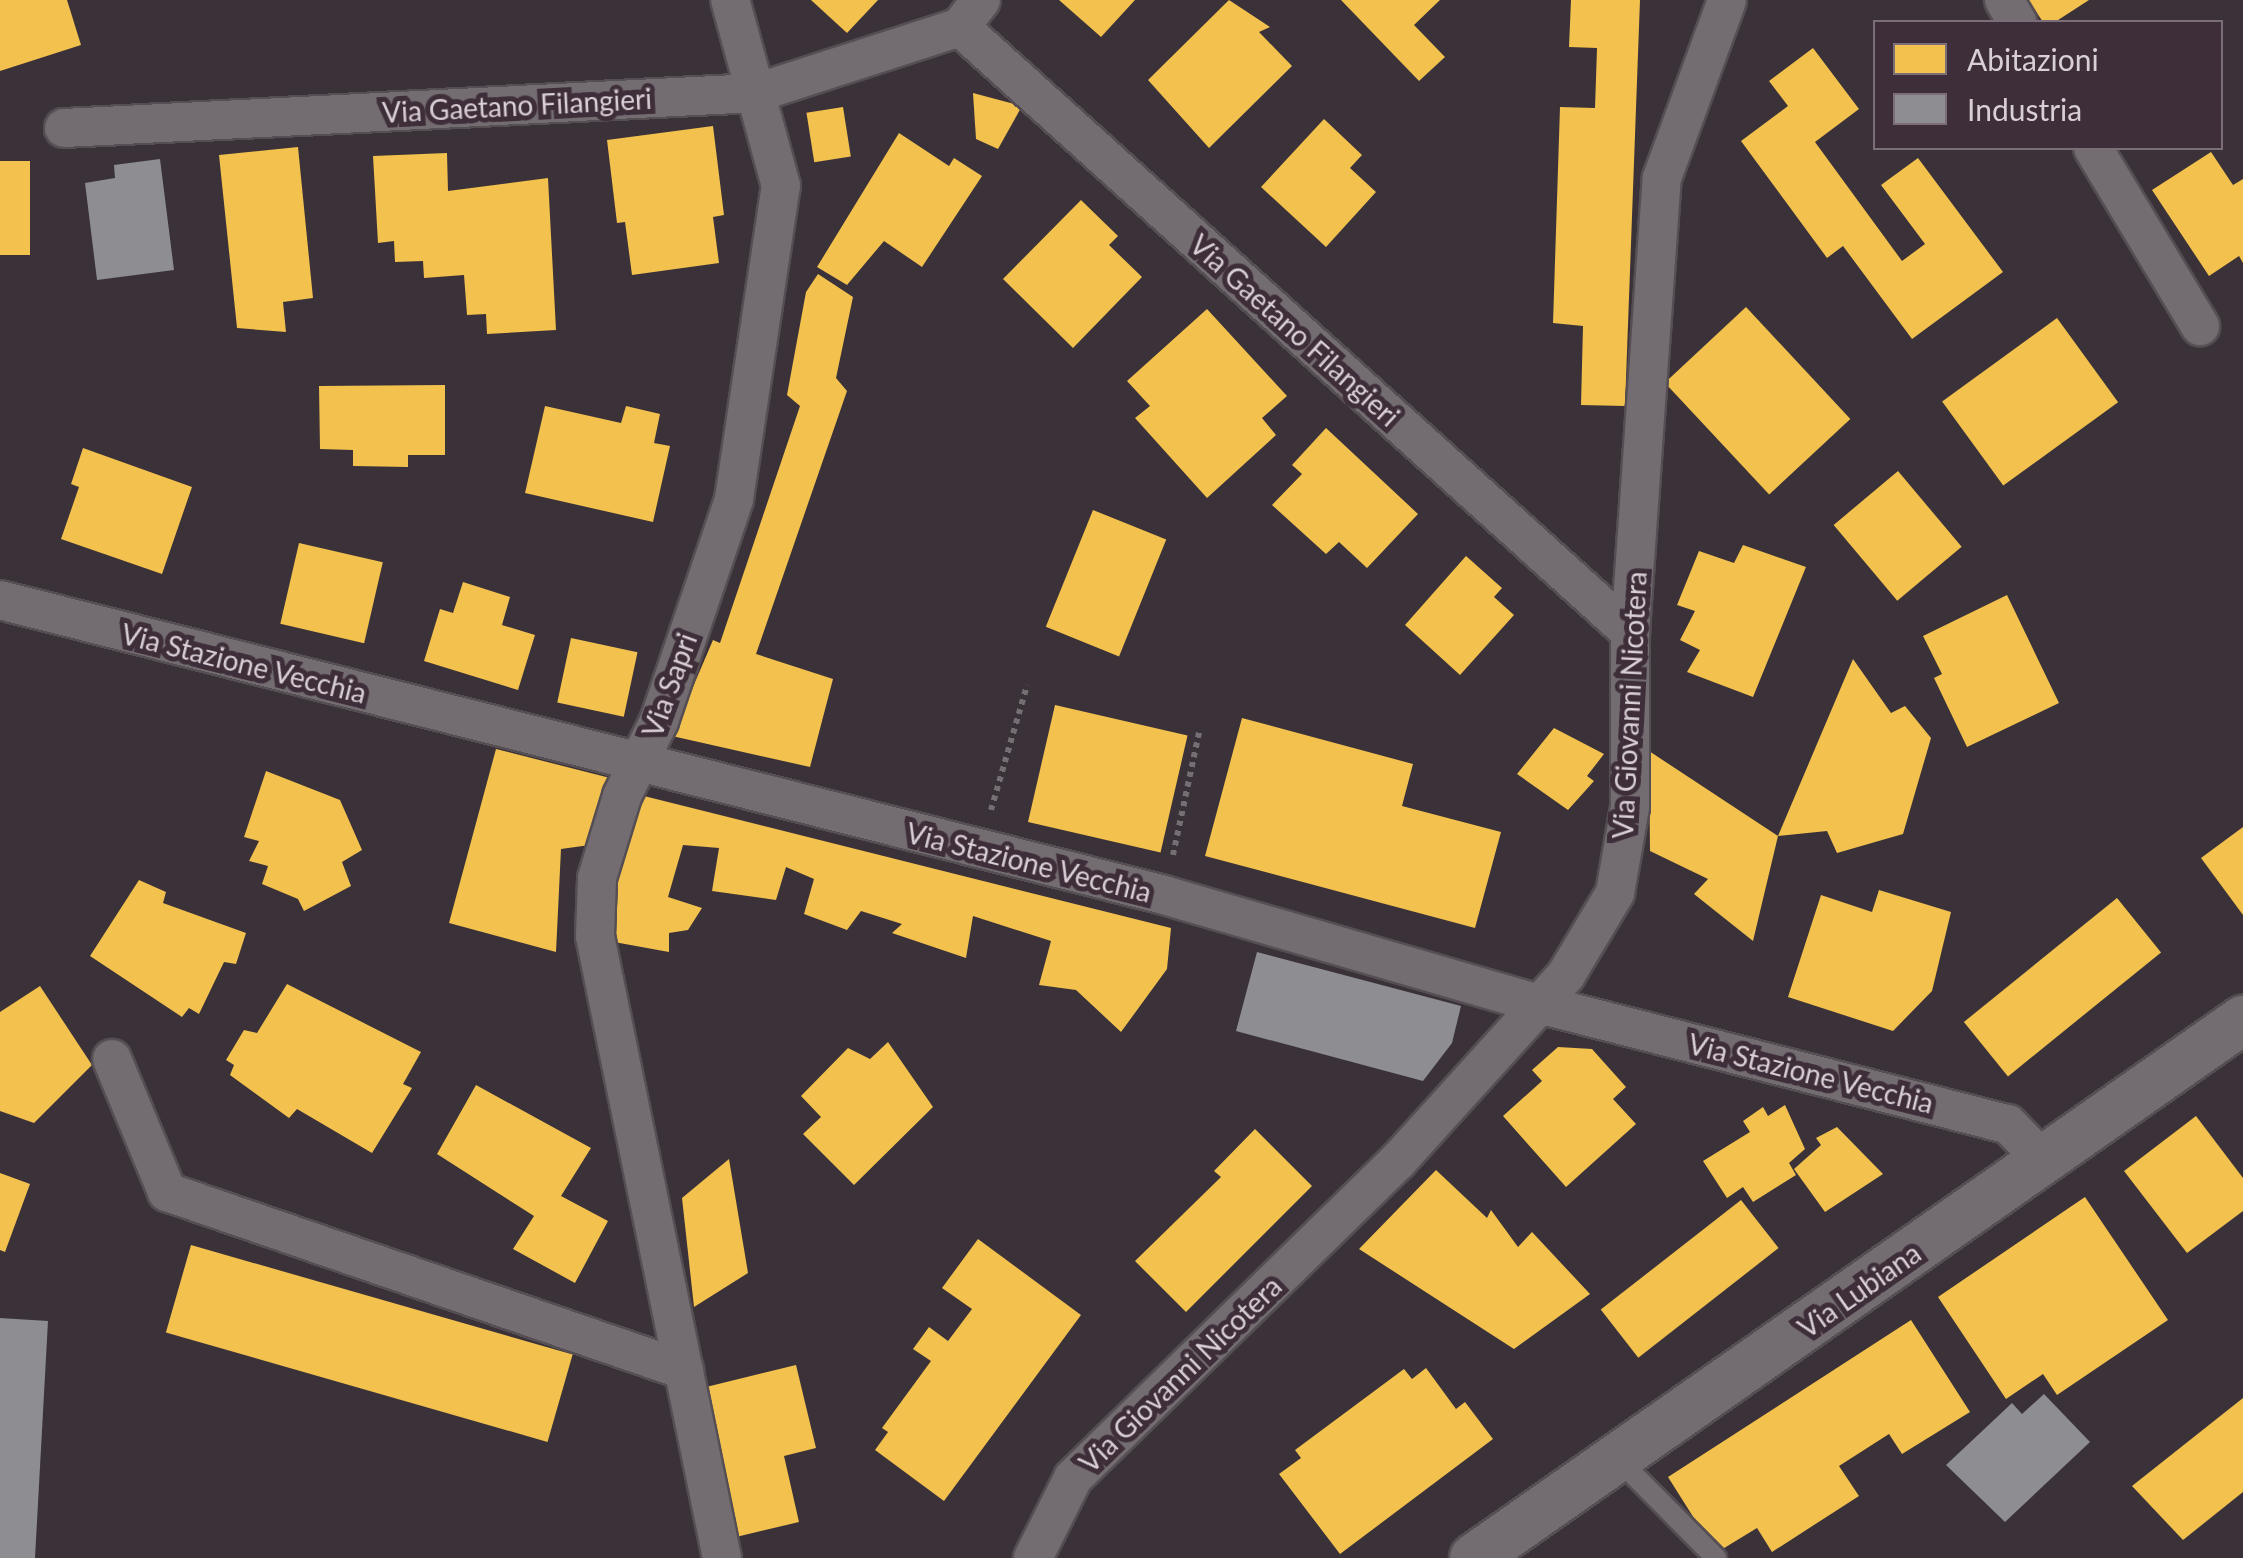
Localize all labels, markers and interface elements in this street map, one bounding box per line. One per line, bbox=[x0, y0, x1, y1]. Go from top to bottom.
legend bbox=[1873, 20, 2223, 150]
text: Abitazioni bbox=[1967, 41, 2099, 77]
street label: Via Gaetano Filangieri bbox=[381, 81, 653, 129]
text: Industria bbox=[1967, 91, 2082, 127]
street label: Via Gaetano Filangieri bbox=[1183, 227, 1407, 433]
street label: Via Giovanni Nicotera bbox=[1605, 570, 1653, 840]
street label: Via Stazione Vecchia bbox=[117, 616, 371, 710]
street label: Via Sapri bbox=[635, 628, 703, 742]
street label: Via Stazione Vecchia bbox=[902, 815, 1156, 909]
street label: Via Stazione Vecchia bbox=[1684, 1026, 1938, 1120]
street label: Via Lubiana bbox=[1791, 1236, 1927, 1344]
street label: Via Giovanni Nicotera bbox=[1072, 1269, 1288, 1479]

